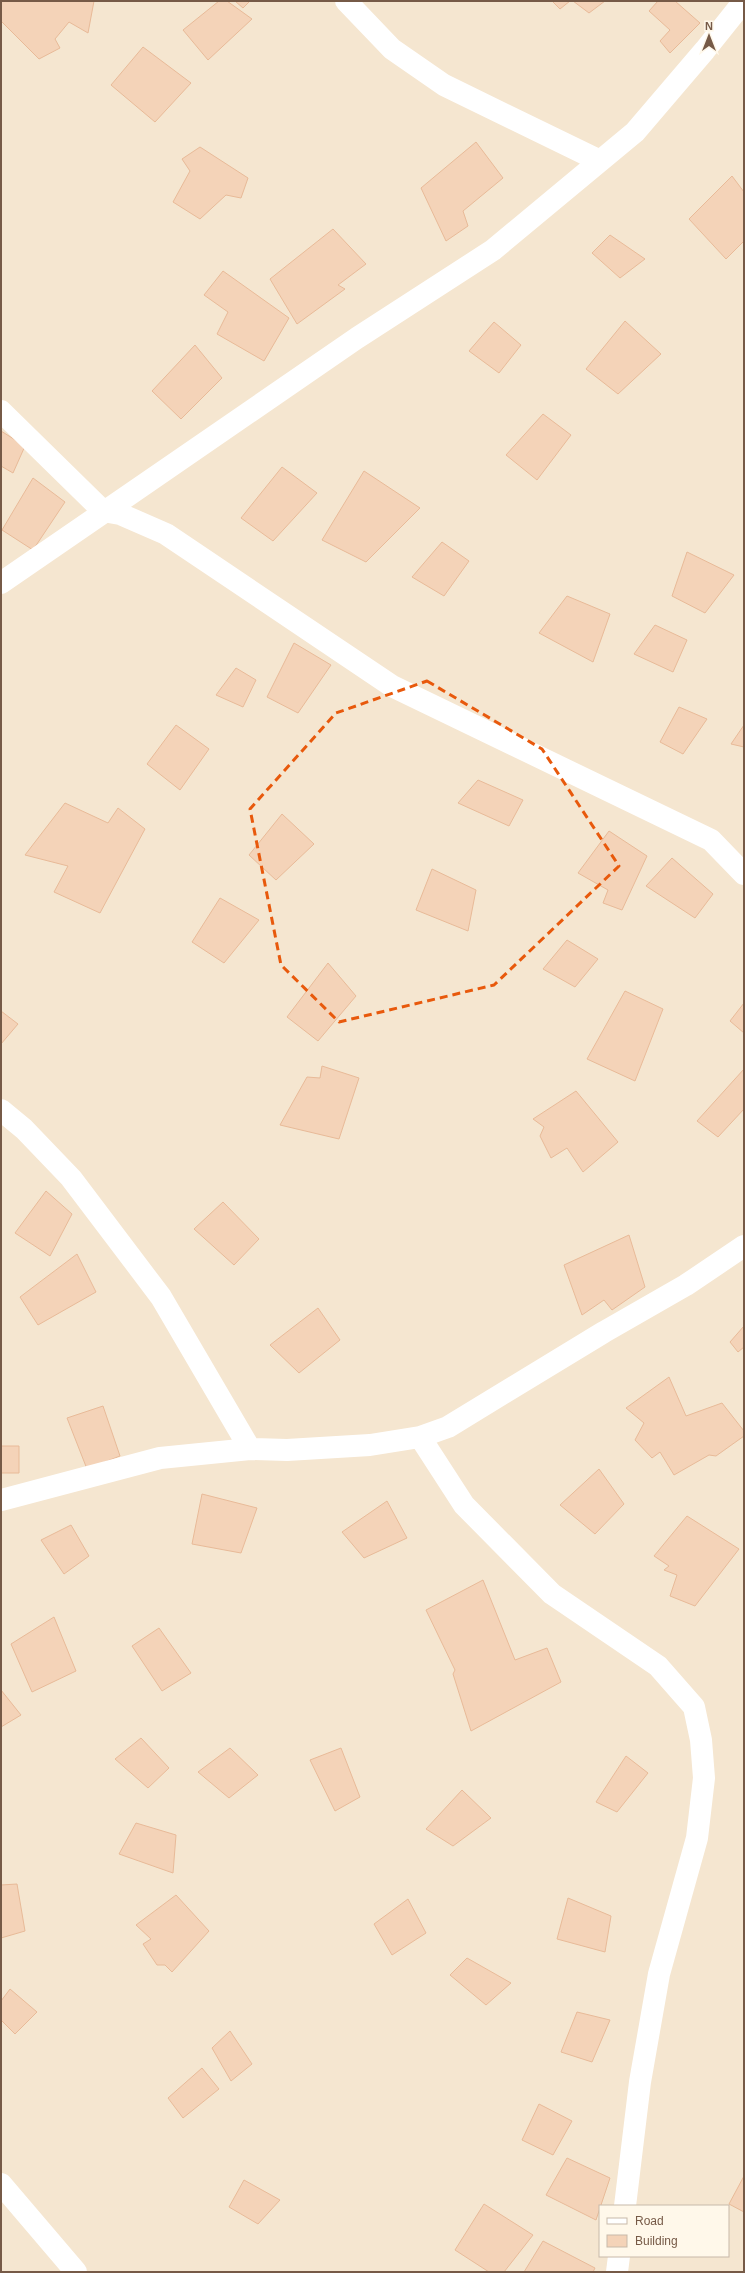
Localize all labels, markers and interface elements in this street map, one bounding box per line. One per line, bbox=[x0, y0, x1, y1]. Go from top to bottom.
north arrow bbox=[689, 16, 729, 56]
text: N bbox=[705, 20, 713, 32]
legend bbox=[599, 2205, 729, 2257]
text: Road bbox=[635, 2214, 664, 2228]
text: Building bbox=[635, 2234, 678, 2248]

